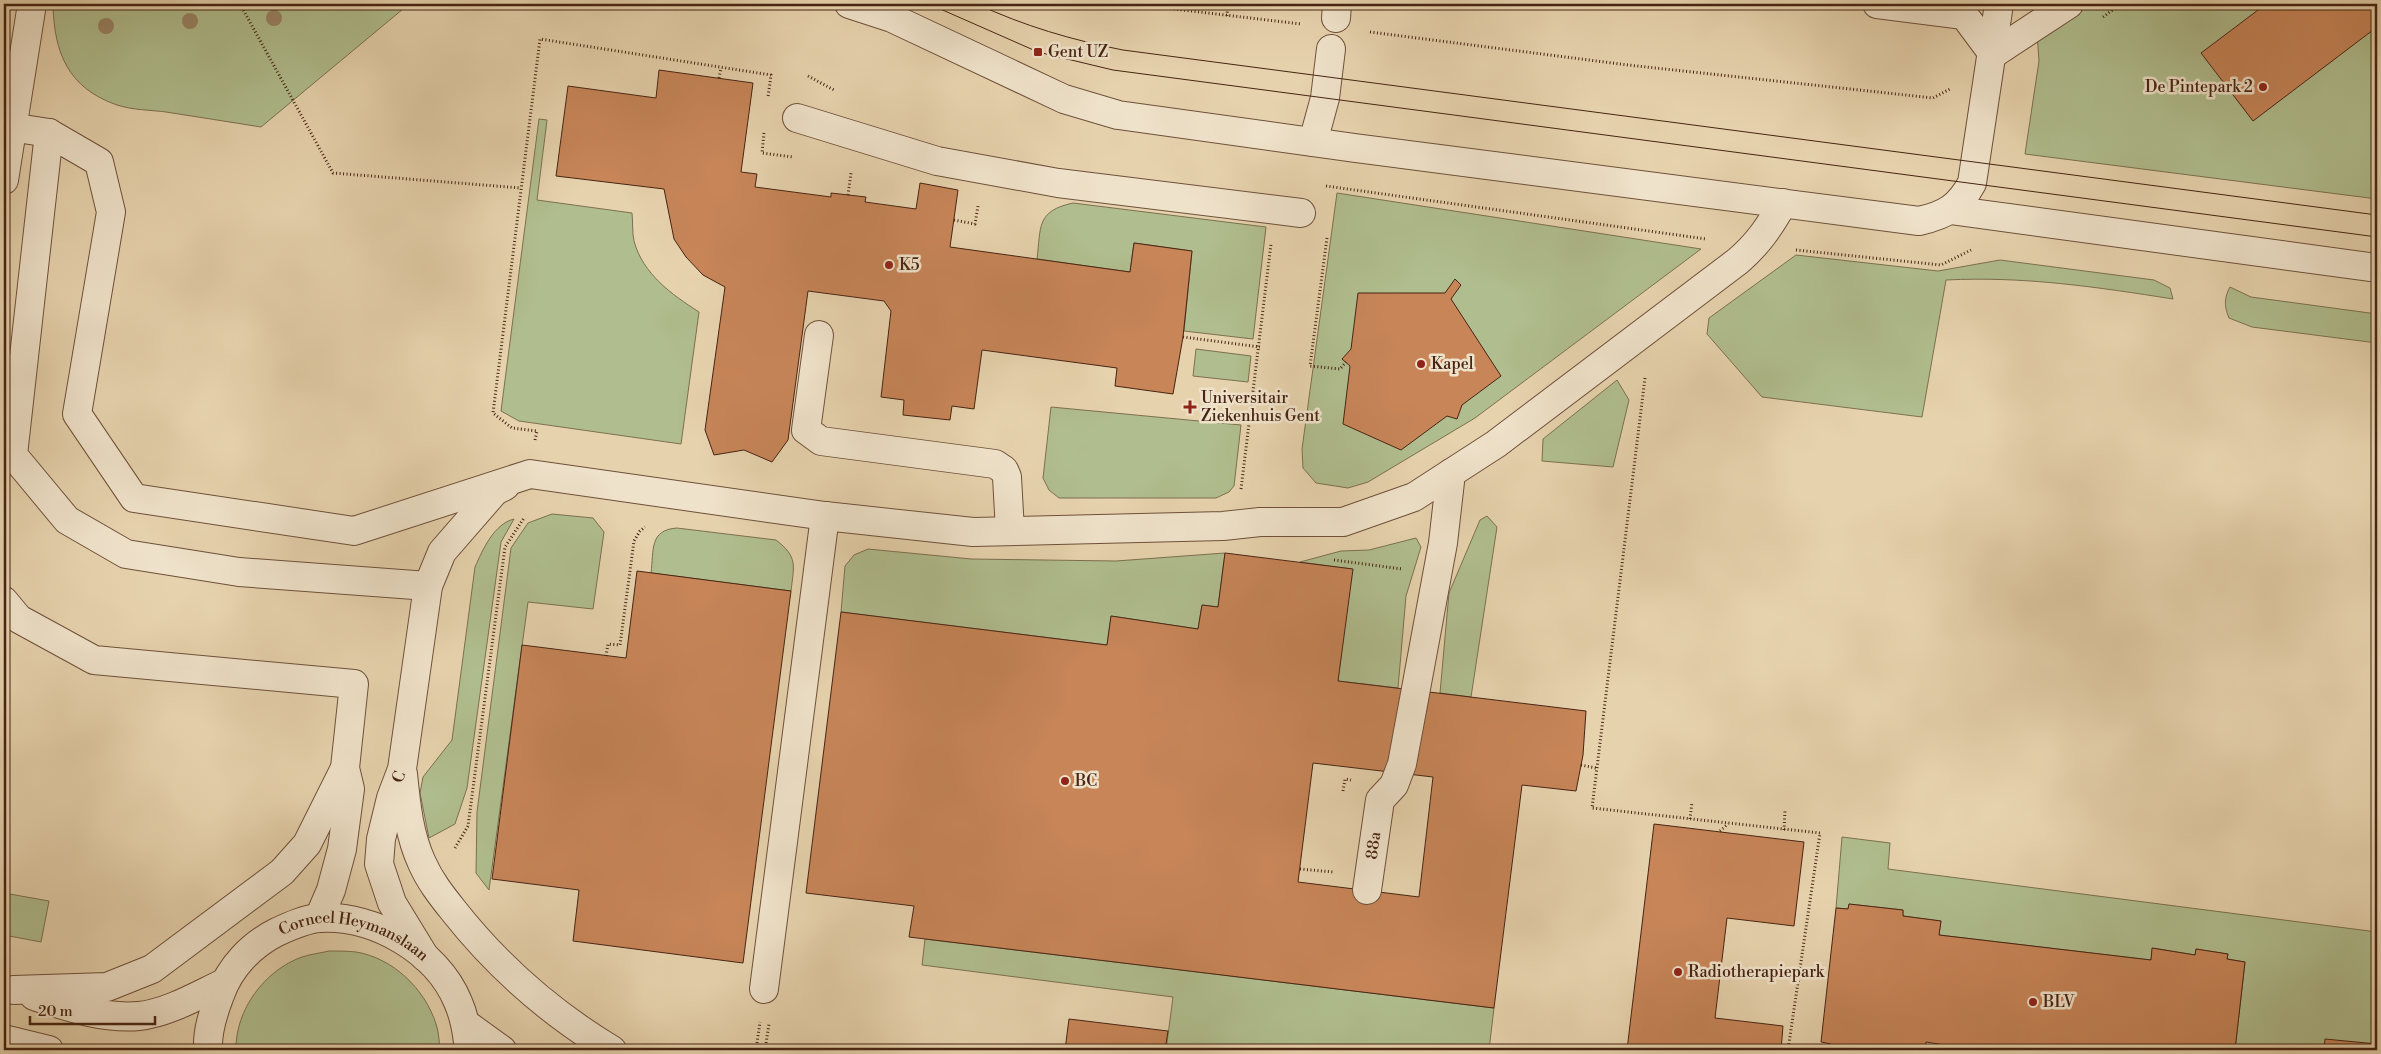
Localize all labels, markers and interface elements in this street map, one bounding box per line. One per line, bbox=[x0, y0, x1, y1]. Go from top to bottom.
place label: Gent UZ bbox=[1048, 42, 1108, 62]
marker: Gent UZ bbox=[1032, 46, 1044, 58]
place label: De Pintepark 2 bbox=[2145, 77, 2253, 97]
marker: De Pintepark 2 bbox=[2257, 81, 2269, 93]
place label: K5 bbox=[899, 255, 920, 275]
marker: K5 bbox=[883, 259, 895, 271]
place label: Kapel bbox=[1431, 354, 1474, 374]
marker: Kapel bbox=[1415, 358, 1427, 370]
place label: Universitair Ziekenhuis Gent bbox=[1201, 388, 1320, 426]
marker: Universitair Ziekenhuis Gent bbox=[1183, 400, 1197, 414]
street label: C bbox=[388, 768, 410, 786]
place label: BC bbox=[1074, 771, 1097, 791]
marker: BC bbox=[1059, 775, 1071, 787]
street label: 88a bbox=[1362, 829, 1385, 861]
street label: Corneel Heymanslaan bbox=[275, 908, 433, 966]
place label: Radiotherapiepark bbox=[1688, 962, 1826, 982]
marker: Radiotherapiepark bbox=[1672, 966, 1684, 978]
place label: BLV bbox=[2042, 992, 2075, 1012]
scale bar bbox=[30, 994, 155, 1026]
marker: BLV bbox=[2027, 996, 2039, 1008]
text: 20 m bbox=[38, 1002, 73, 1021]

